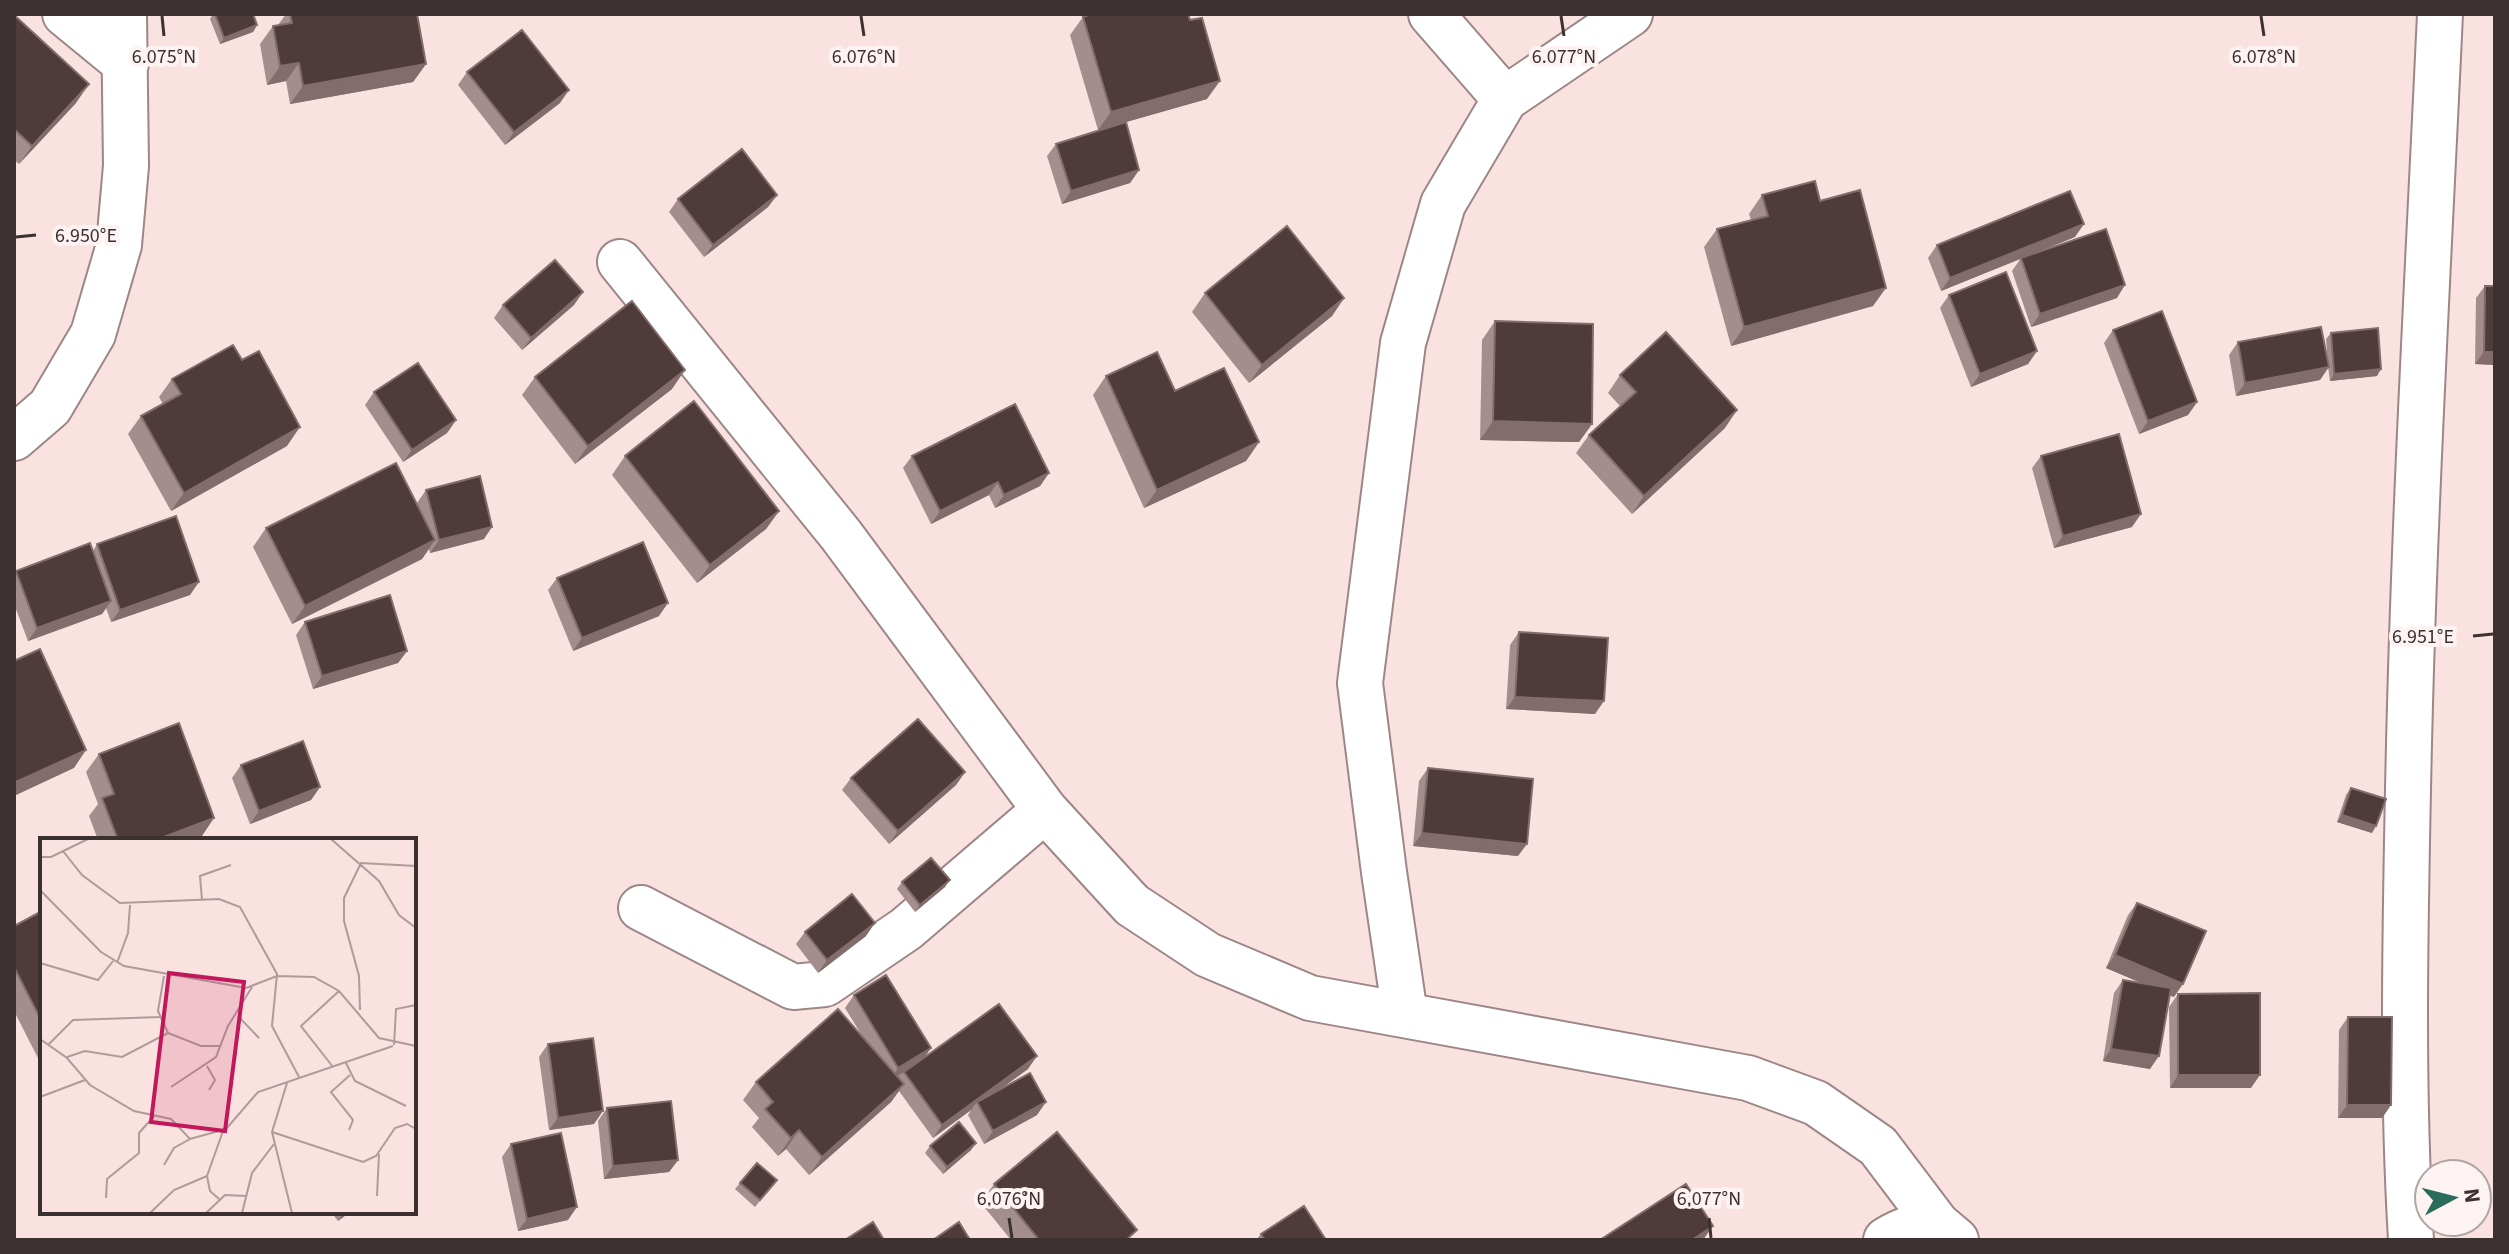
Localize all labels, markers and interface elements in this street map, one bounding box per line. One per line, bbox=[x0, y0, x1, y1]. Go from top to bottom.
text: 6.075°N bbox=[132, 43, 196, 71]
text: 6.076°N bbox=[832, 43, 896, 71]
text: 6.077°N bbox=[1532, 43, 1596, 71]
text: 6.078°N bbox=[2232, 43, 2296, 71]
text: 6.950°E bbox=[55, 222, 117, 250]
text: 6.951°E bbox=[2392, 623, 2454, 651]
inset map bbox=[40, 838, 416, 1214]
north arrow bbox=[2413, 1158, 2493, 1238]
text: 6.076°N bbox=[977, 1185, 1041, 1213]
text: 6.077°N bbox=[1677, 1185, 1741, 1213]
text: N bbox=[2455, 1186, 2489, 1205]

